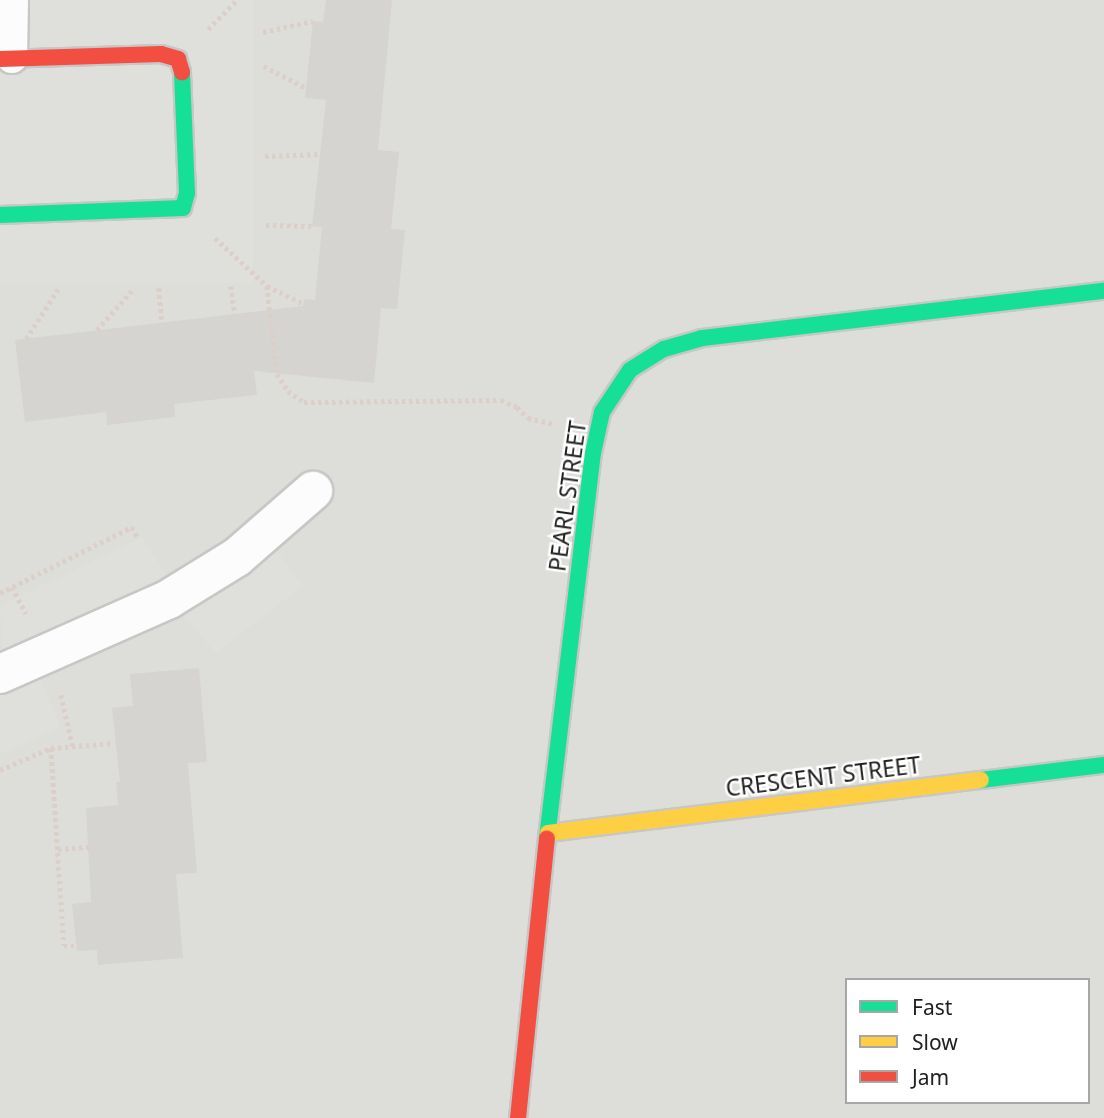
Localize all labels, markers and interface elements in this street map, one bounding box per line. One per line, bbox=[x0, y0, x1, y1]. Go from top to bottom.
street label: PEARL STREET bbox=[543, 419, 591, 573]
street label: CRESCENT STREET bbox=[724, 750, 922, 802]
legend bbox=[845, 978, 1090, 1104]
text: Fast bbox=[912, 993, 952, 1021]
text: Slow bbox=[912, 1028, 958, 1056]
text: Jam bbox=[912, 1063, 949, 1091]

